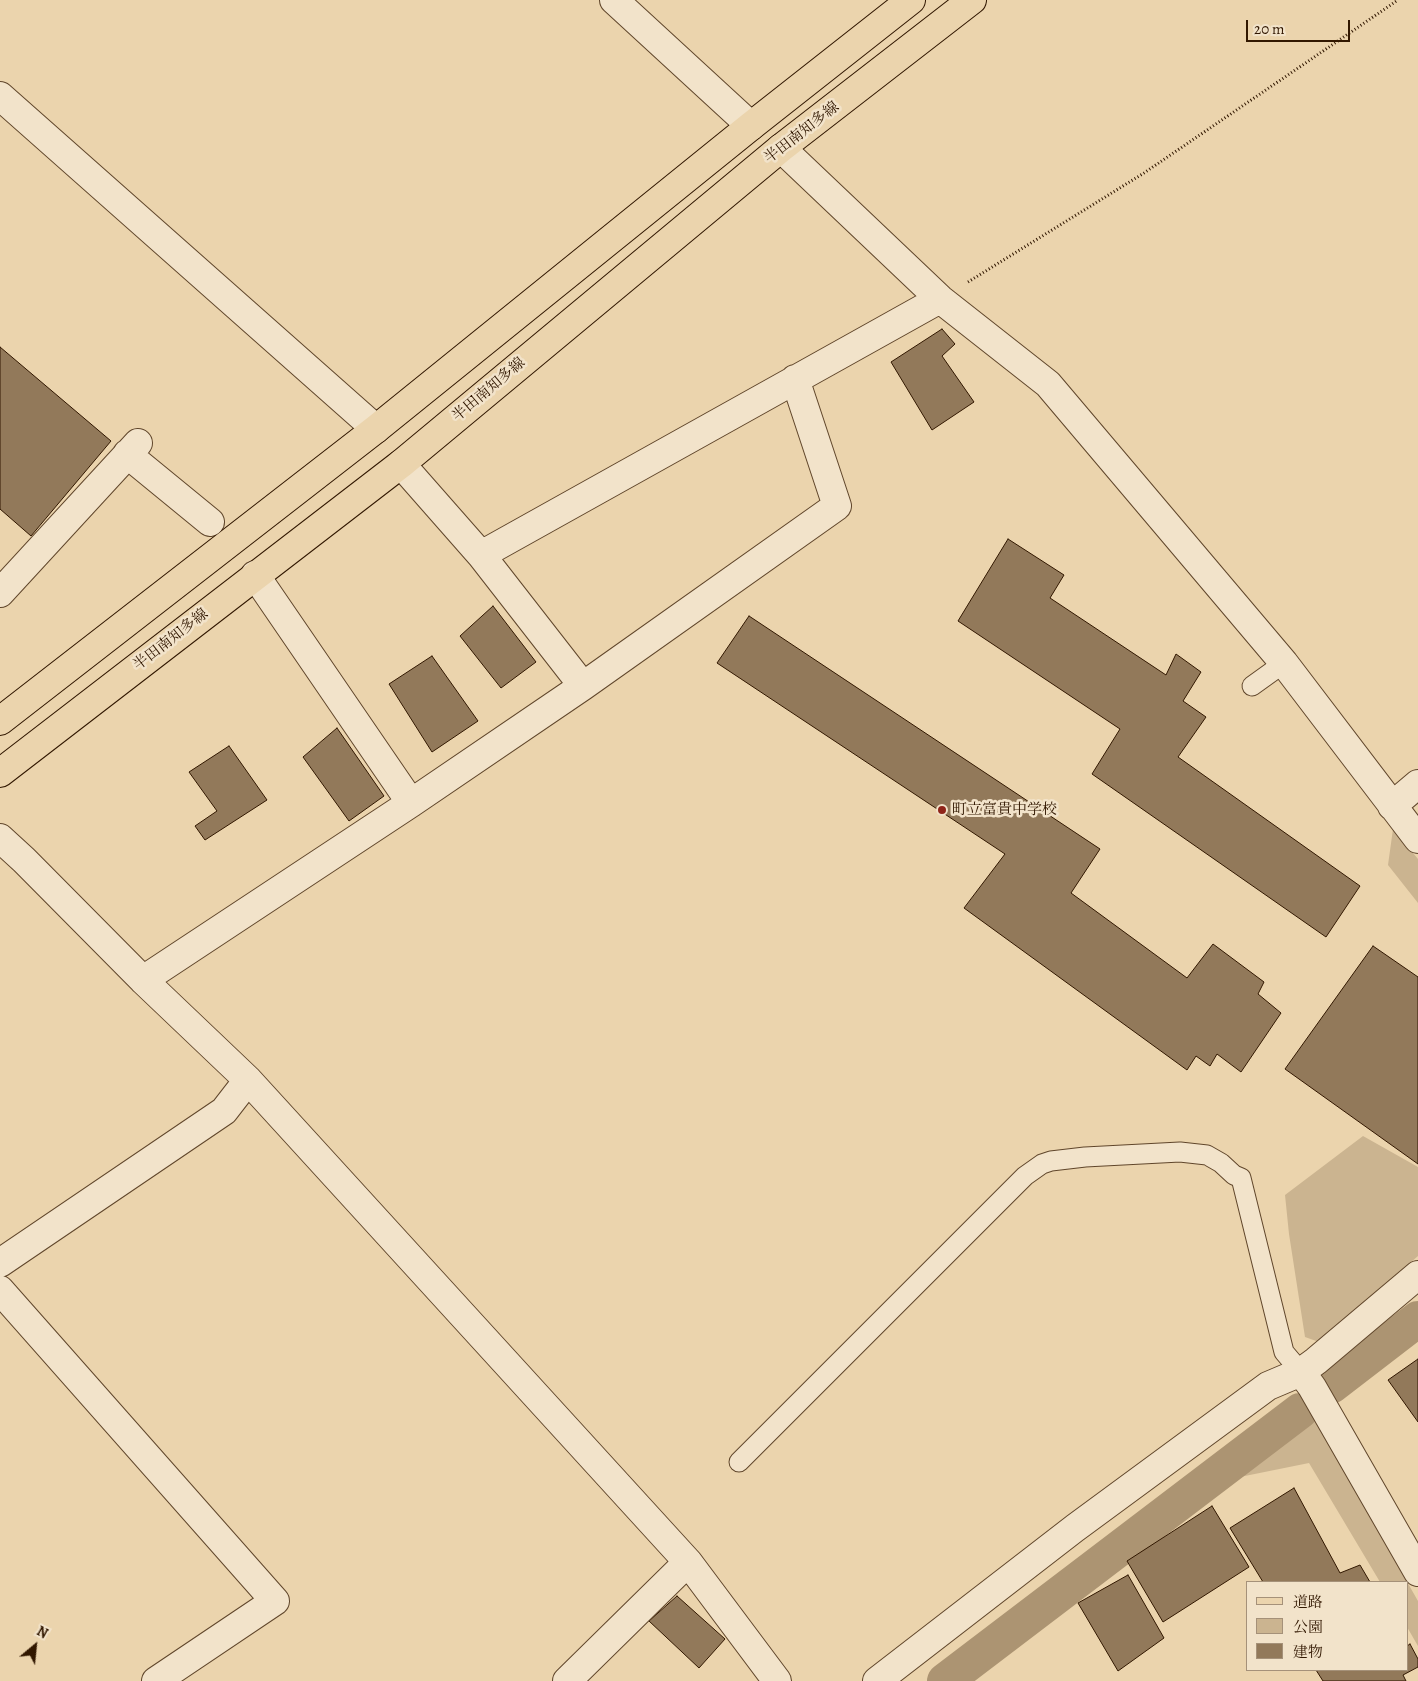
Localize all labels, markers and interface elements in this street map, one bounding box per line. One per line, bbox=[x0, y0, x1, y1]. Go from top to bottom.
scale bar bbox=[1248, 10, 1352, 42]
text: 20 m bbox=[1254, 19, 1285, 39]
street label: 半田南知多線 bbox=[761, 98, 843, 168]
street label: 半田南知多線 bbox=[449, 354, 529, 426]
street label: 半田南知多線 bbox=[130, 605, 212, 675]
place label: 町立富貴中学校 bbox=[952, 801, 1057, 819]
marker: 町立富貴中学校 bbox=[936, 804, 948, 816]
legend bbox=[1246, 1581, 1408, 1671]
text: 道路 bbox=[1293, 1592, 1323, 1612]
text: 公園 bbox=[1293, 1617, 1323, 1637]
north arrow bbox=[10, 1621, 60, 1671]
text: N bbox=[33, 1622, 51, 1643]
text: 建物 bbox=[1293, 1642, 1323, 1662]

